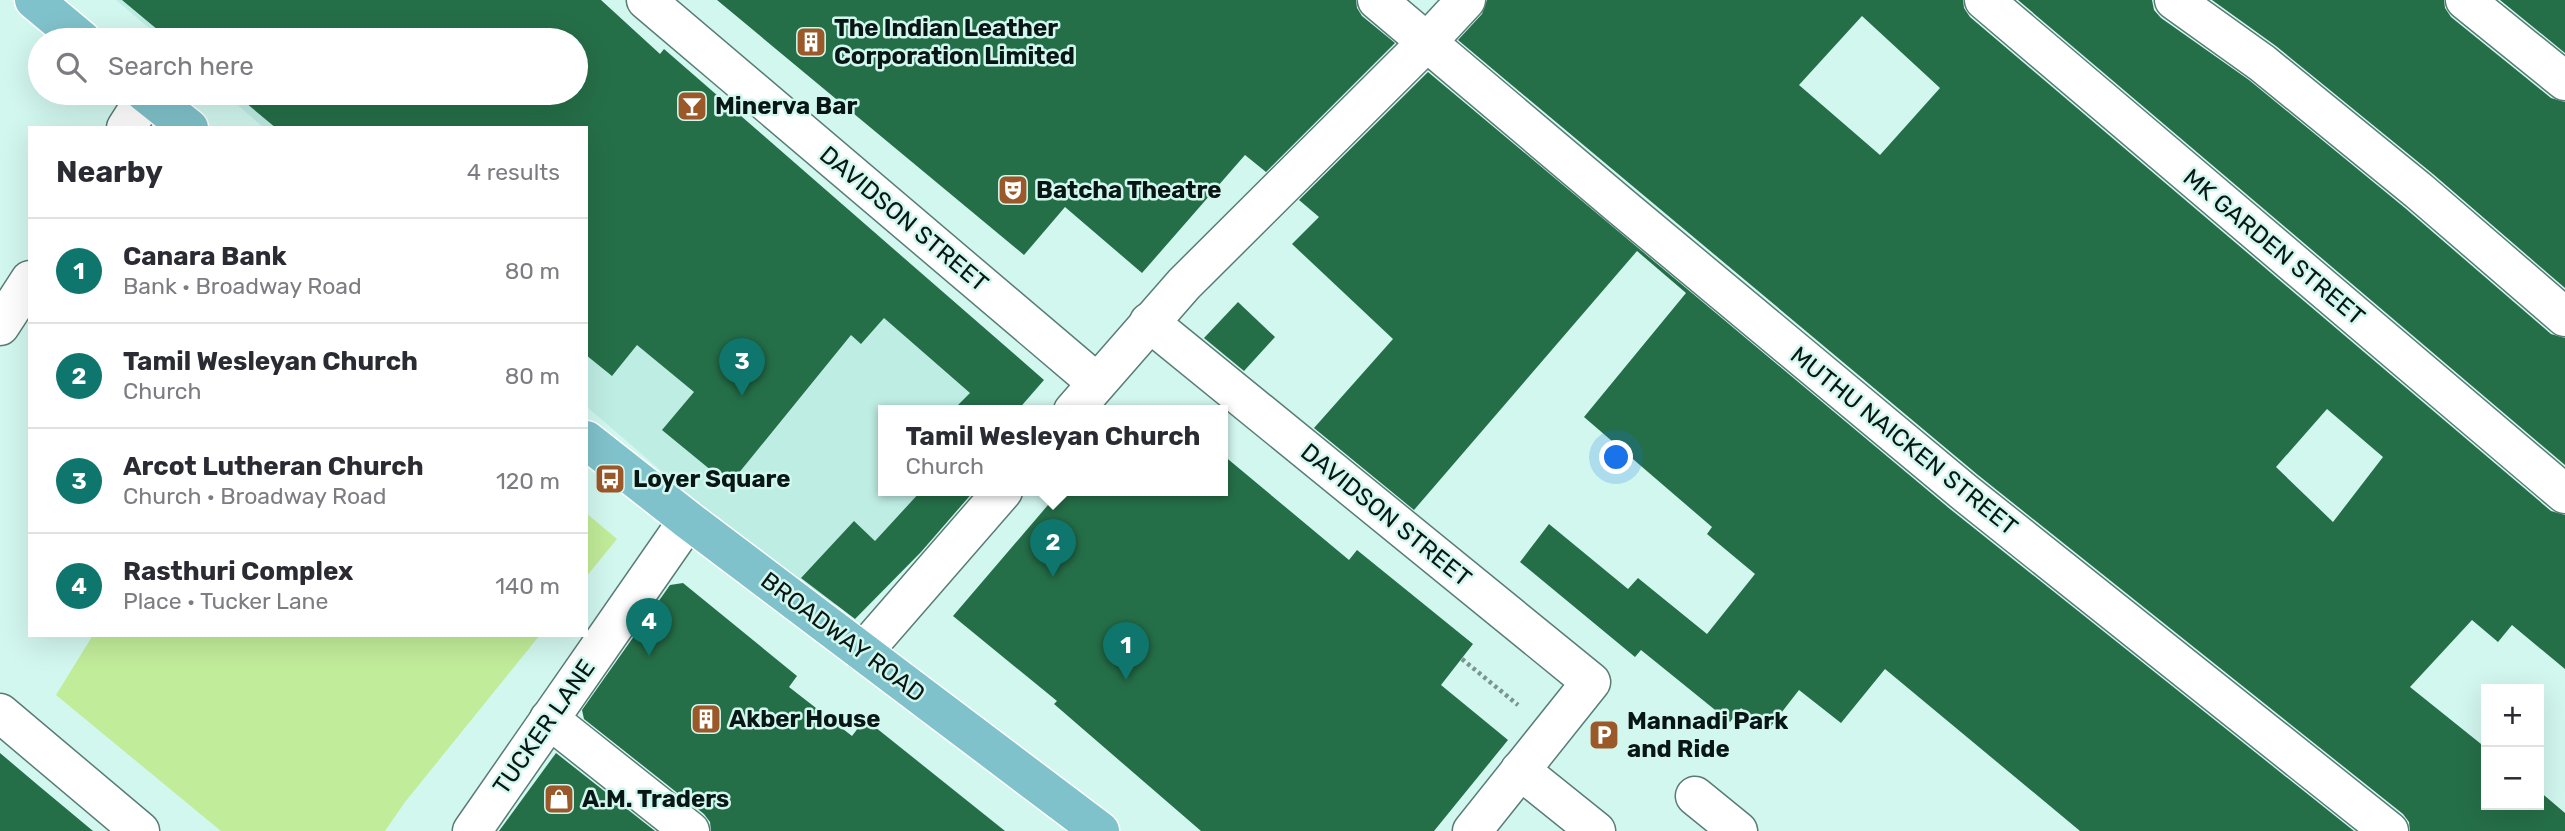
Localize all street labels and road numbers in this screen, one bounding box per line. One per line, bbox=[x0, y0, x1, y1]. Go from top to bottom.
street label: DAVIDSON STREET bbox=[814, 140, 994, 298]
street label: MK GARDEN STREET bbox=[2178, 163, 2370, 331]
street label: MUTHU NAICKEN STREET bbox=[1785, 341, 2023, 541]
street label: DAVIDSON STREET bbox=[1295, 438, 1477, 592]
street label: BROADWAY ROAD bbox=[756, 566, 930, 708]
street label: TUCKER LANE bbox=[487, 654, 601, 800]

